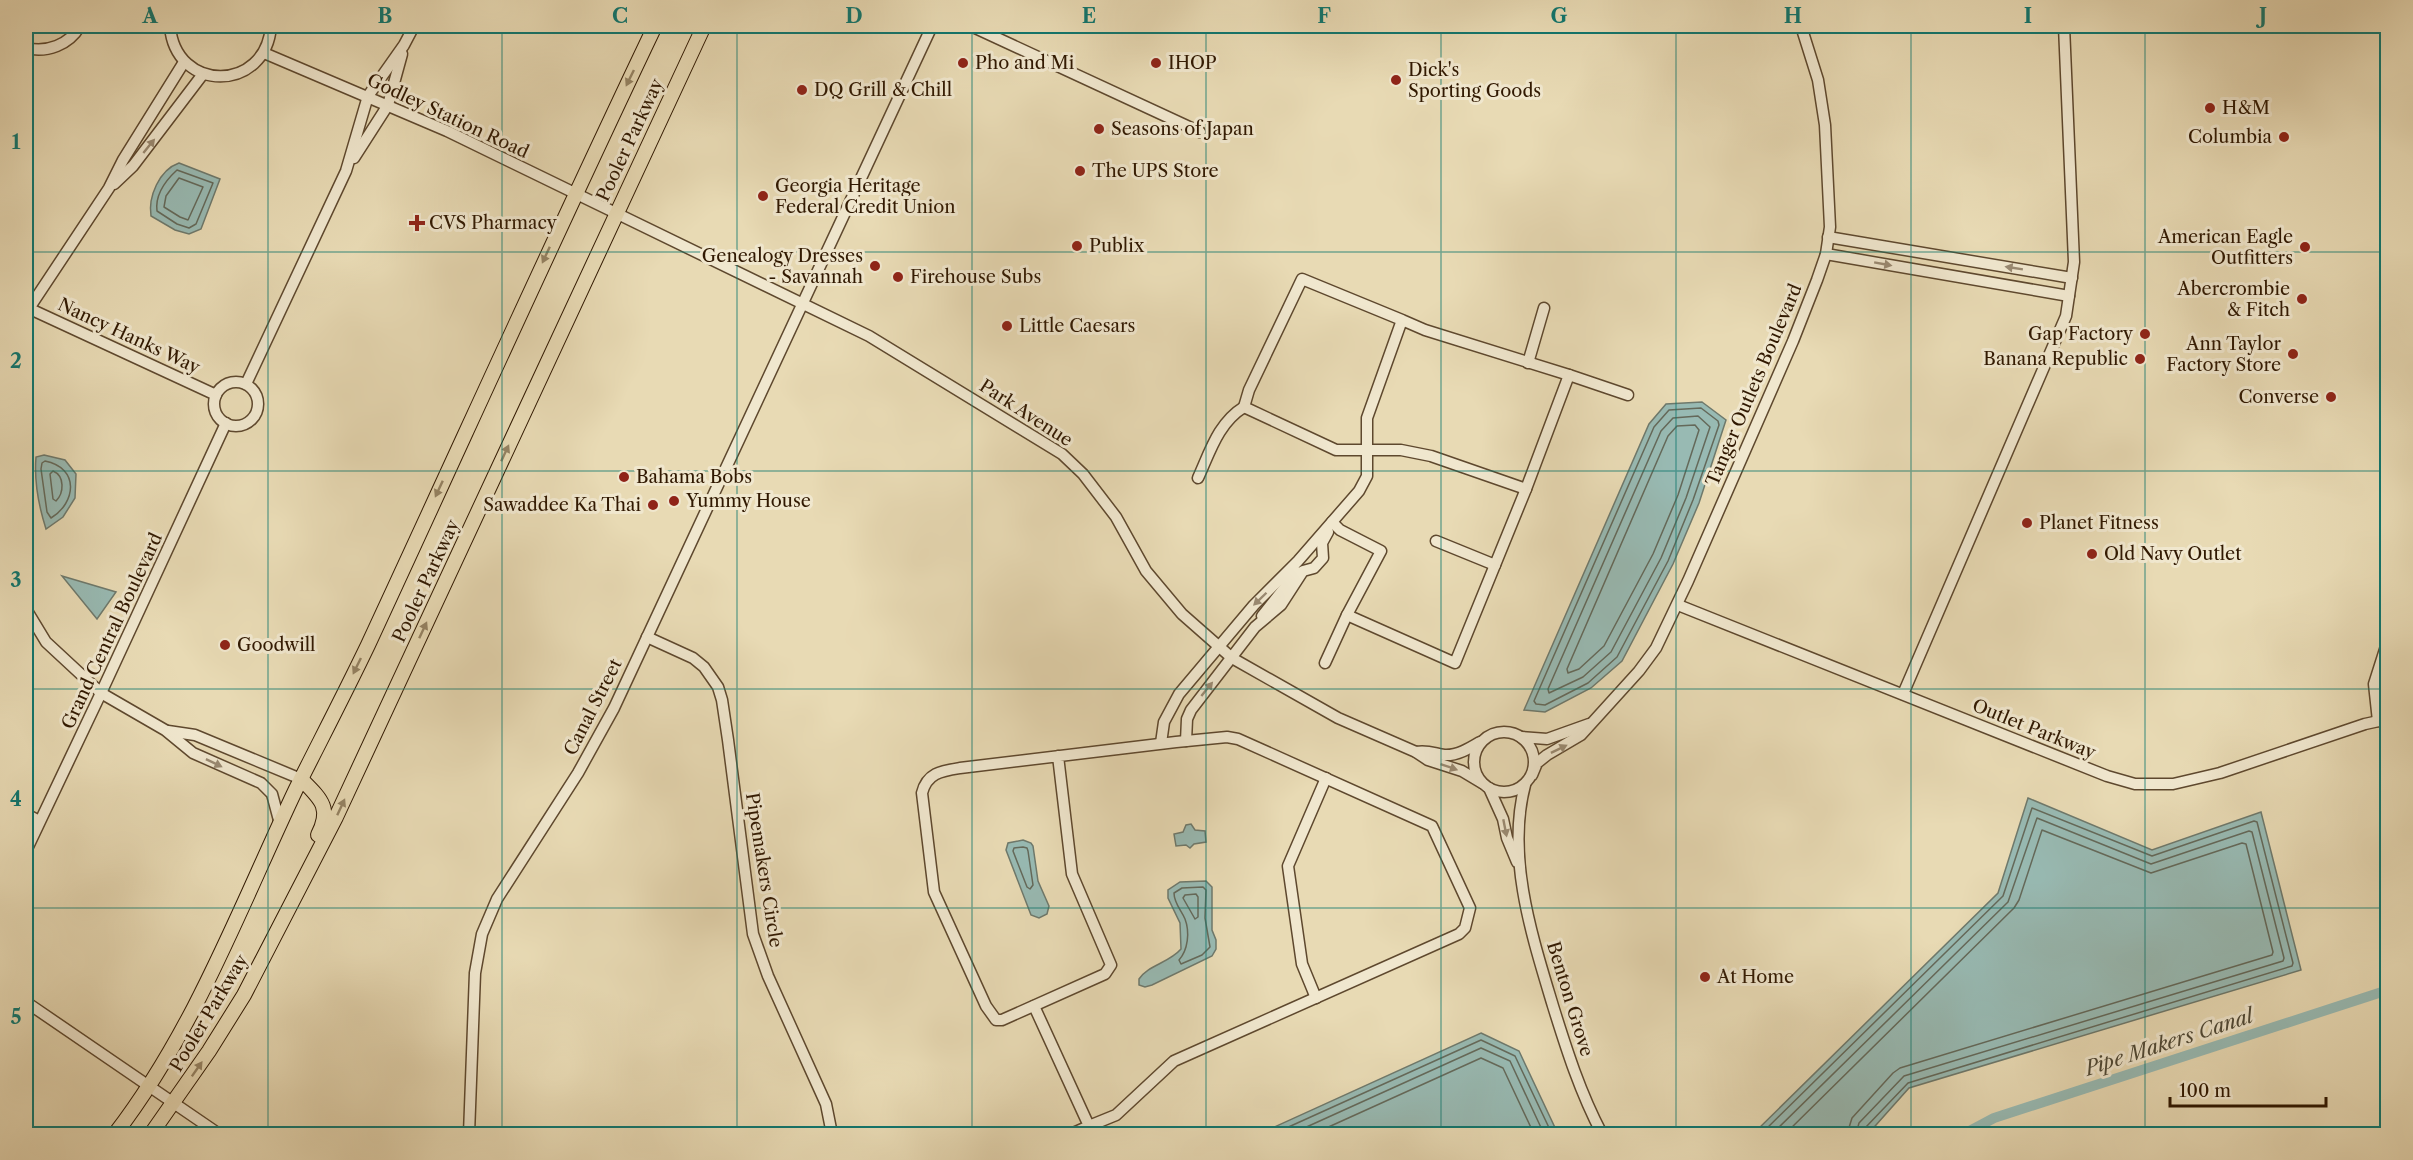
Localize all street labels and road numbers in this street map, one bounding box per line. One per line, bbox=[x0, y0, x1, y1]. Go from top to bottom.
street label: Godley Station Road bbox=[364, 69, 532, 163]
street label: Pooler Parkway bbox=[592, 74, 669, 205]
street label: Tanger Outlets Boulevard bbox=[1701, 280, 1807, 489]
street label: Nancy Hanks Way bbox=[54, 293, 204, 379]
street label: Park Avenue bbox=[975, 375, 1077, 451]
street label: Pooler Parkway bbox=[388, 515, 465, 646]
street label: Grand Central Boulevard bbox=[57, 529, 167, 733]
street label: Canal Street bbox=[559, 655, 627, 759]
street label: Outlet Parkway bbox=[1969, 694, 2100, 764]
street label: Pipemakers Circle bbox=[741, 791, 787, 949]
street label: Benton Grove bbox=[1542, 939, 1598, 1059]
street label: Pooler Parkway bbox=[165, 949, 253, 1076]

